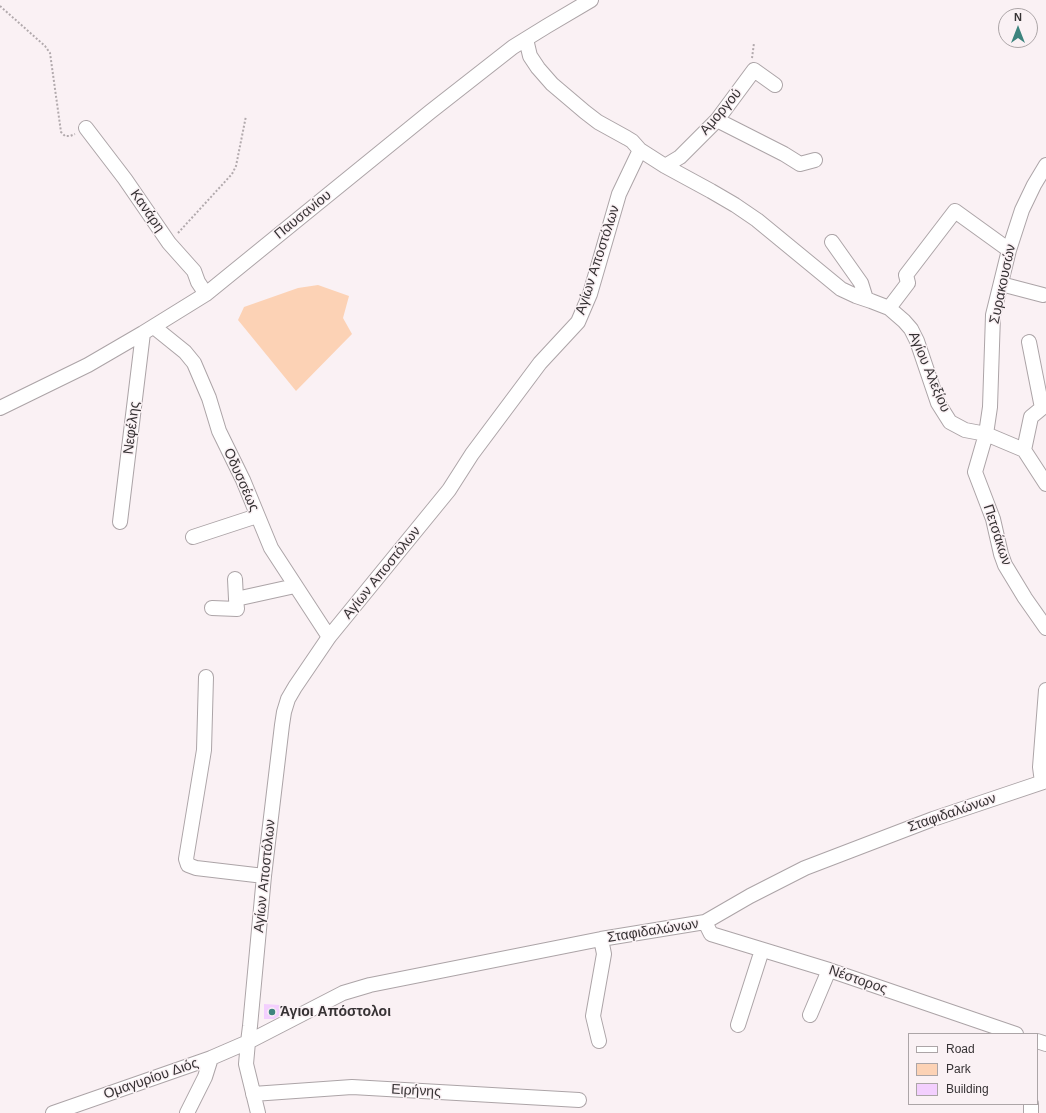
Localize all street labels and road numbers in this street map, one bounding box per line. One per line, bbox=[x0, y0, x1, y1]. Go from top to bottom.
street label: Αμοργού bbox=[697, 85, 745, 139]
street label: Κανάρη bbox=[126, 186, 168, 236]
street label: Παυσανίου bbox=[271, 187, 335, 243]
street label: Αγίων Αποστόλων bbox=[572, 203, 624, 317]
street label: Συρακουσών bbox=[986, 243, 1020, 325]
street label: Αγίου Αλεξίου bbox=[904, 329, 954, 415]
street label: Νεφέλης bbox=[120, 401, 144, 455]
street label: Οδυσσέως bbox=[220, 446, 262, 514]
street label: Πετσάκων bbox=[979, 502, 1015, 568]
street label: Αγίων Αποστόλων bbox=[340, 523, 424, 623]
street label: Σταφιδαλώνων bbox=[906, 790, 998, 836]
street label: Αγίων Αποστόλων bbox=[251, 818, 279, 934]
street label: Σταφιδαλώνων bbox=[606, 915, 700, 947]
street label: Νέστορος bbox=[827, 962, 889, 998]
street label: Ομαγυρίου Διός bbox=[101, 1055, 201, 1103]
street label: Ειρήνης bbox=[391, 1081, 441, 1101]

